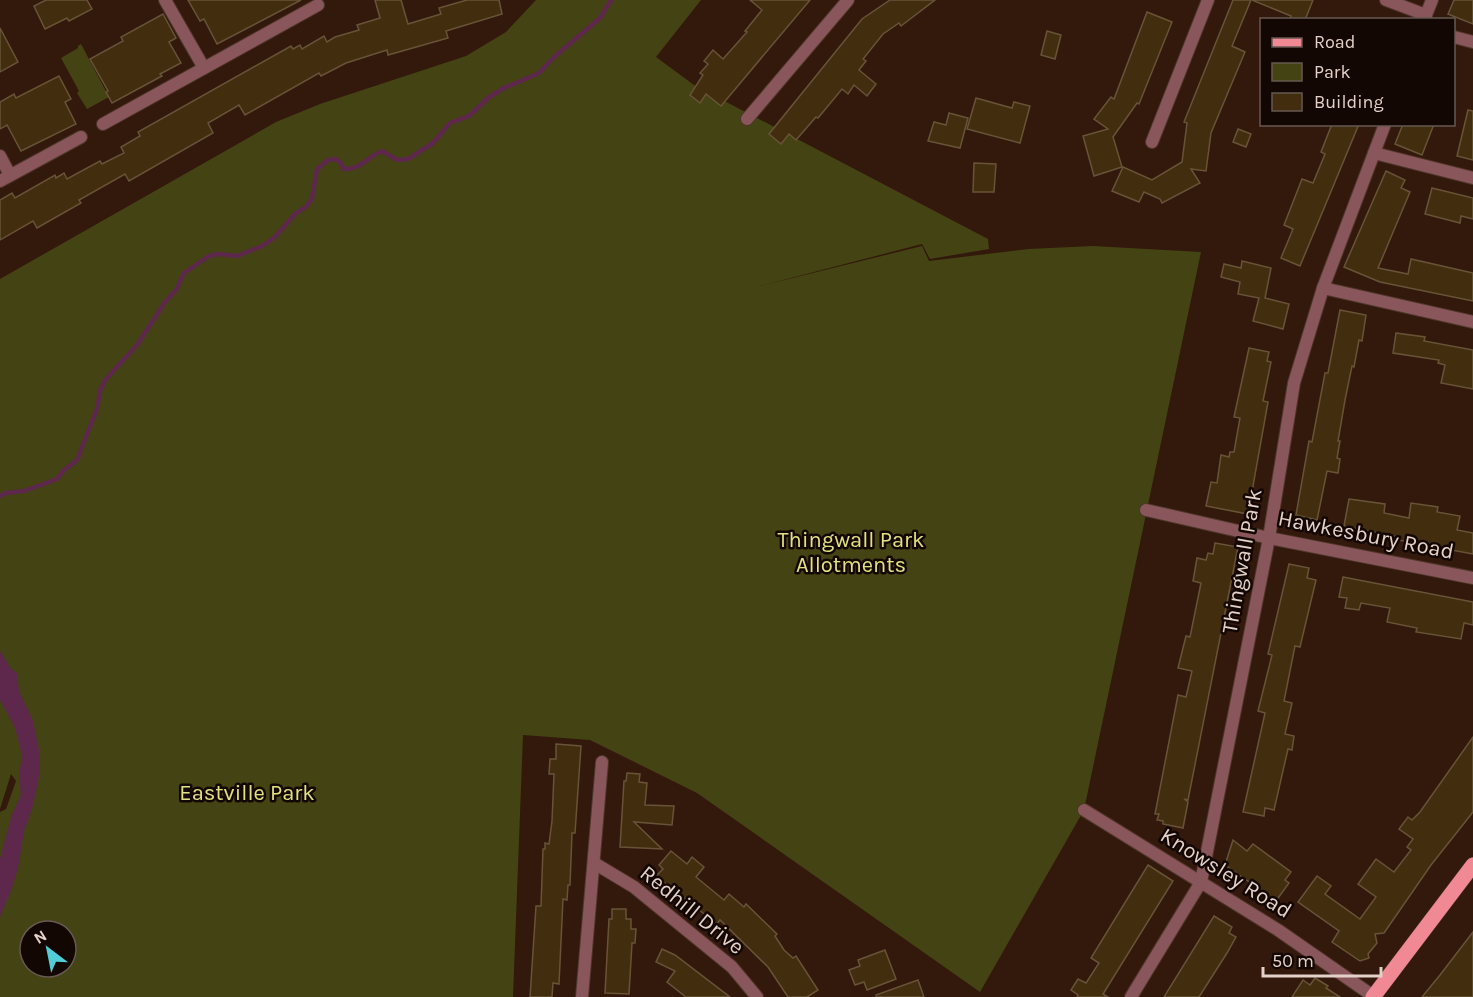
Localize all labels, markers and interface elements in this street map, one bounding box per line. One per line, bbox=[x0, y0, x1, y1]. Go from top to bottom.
legend bbox=[1260, 18, 1455, 126]
text: Road bbox=[1314, 31, 1355, 53]
text: Park bbox=[1314, 61, 1351, 83]
text: Building bbox=[1314, 91, 1384, 113]
street label: Thingwall Park bbox=[1216, 486, 1268, 636]
street label: Hawkesbury Road bbox=[1276, 505, 1456, 565]
park label: Thingwall Park Allotments bbox=[778, 527, 924, 578]
park label: Eastville Park bbox=[179, 780, 315, 806]
street label: Knowsley Road bbox=[1156, 822, 1296, 924]
street label: Redhill Drive bbox=[635, 860, 749, 960]
north arrow bbox=[18, 919, 78, 979]
text: N bbox=[30, 926, 50, 948]
scale bar bbox=[1263, 940, 1382, 978]
text: 50 m bbox=[1272, 950, 1314, 972]

